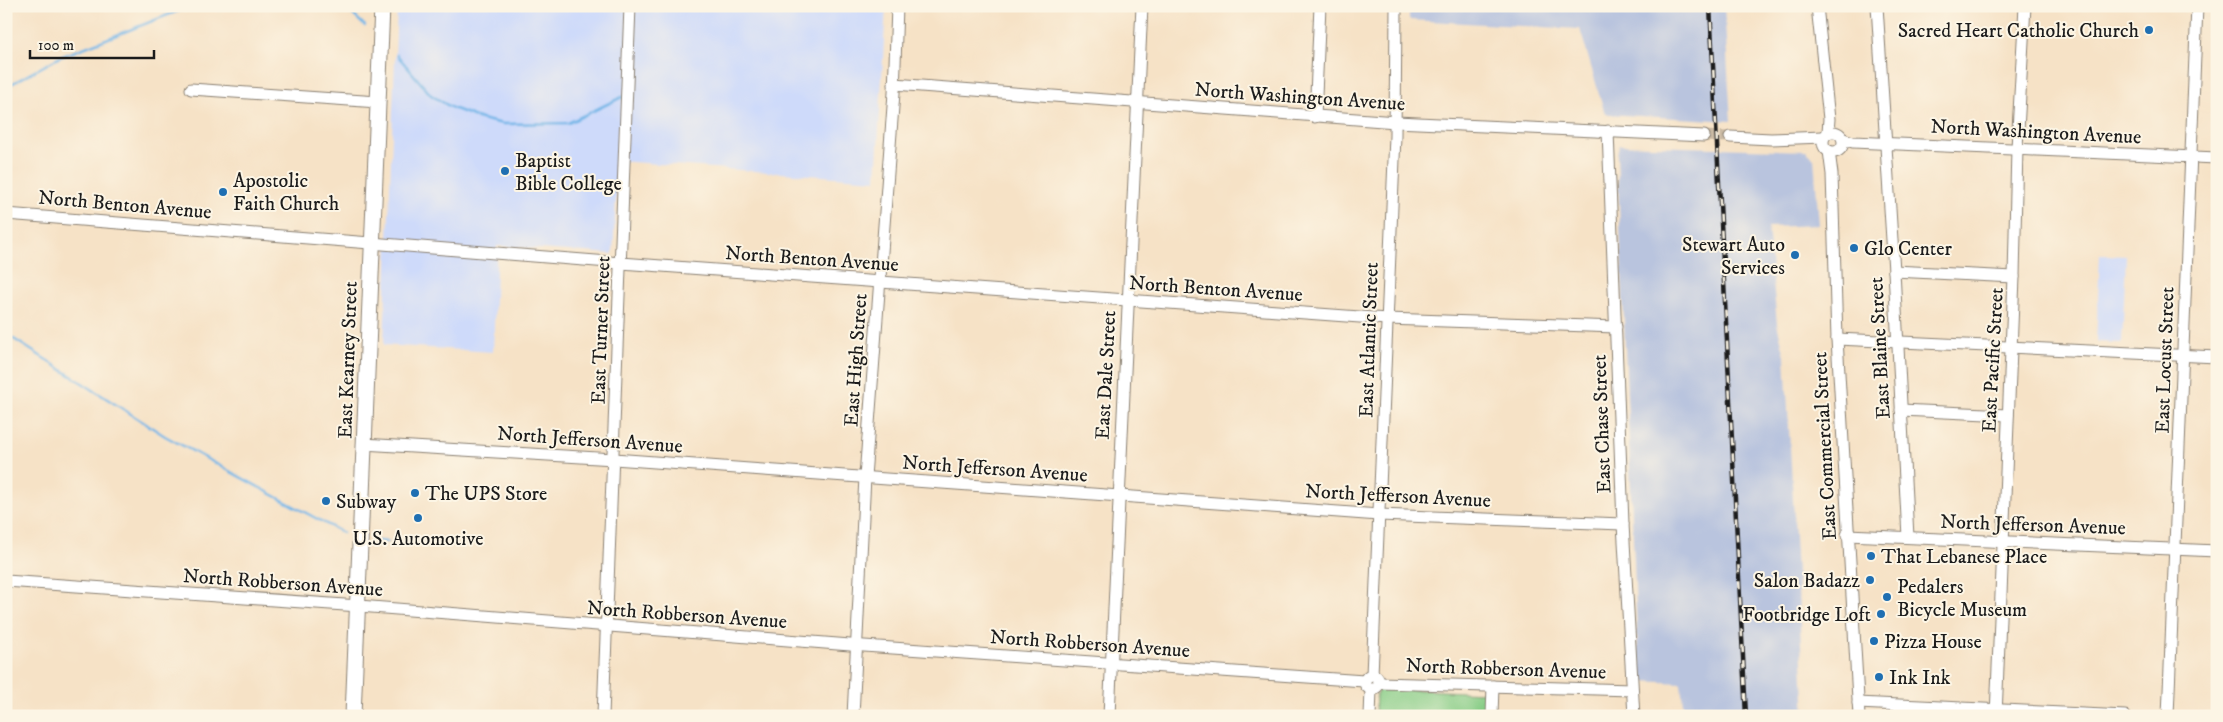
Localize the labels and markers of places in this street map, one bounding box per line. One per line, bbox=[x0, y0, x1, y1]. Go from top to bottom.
place label: Sacred Heart Catholic Church bbox=[1898, 19, 2140, 44]
marker: Sacred Heart Catholic Church bbox=[2143, 24, 2155, 36]
place label: Baptist Bible College bbox=[515, 149, 622, 197]
marker: Baptist Bible College bbox=[499, 165, 511, 177]
place label: Apostolic Faith Church bbox=[233, 169, 340, 217]
marker: Apostolic Faith Church bbox=[217, 186, 229, 198]
place label: Stewart Auto Services bbox=[1682, 233, 1785, 281]
place label: Glo Center bbox=[1864, 237, 1953, 262]
marker: Glo Center bbox=[1848, 242, 1860, 254]
marker: Stewart Auto Services bbox=[1789, 249, 1801, 261]
place label: The UPS Store bbox=[425, 482, 547, 507]
marker: The UPS Store bbox=[409, 487, 421, 499]
place label: Subway bbox=[336, 490, 397, 515]
marker: Subway bbox=[320, 495, 332, 507]
marker: U.S. Automotive bbox=[412, 512, 424, 524]
place label: U.S. Automotive bbox=[353, 527, 483, 552]
place label: That Lebanese Place bbox=[1881, 545, 2047, 570]
marker: That Lebanese Place bbox=[1865, 550, 1877, 562]
place label: Salon Badazz bbox=[1754, 569, 1860, 594]
marker: Salon Badazz bbox=[1864, 574, 1876, 586]
place label: Pedalers Bicycle Museum bbox=[1897, 575, 2027, 623]
marker: Pedalers Bicycle Museum bbox=[1881, 591, 1893, 603]
place label: Footbridge Loft bbox=[1743, 603, 1871, 628]
marker: Footbridge Loft bbox=[1875, 608, 1887, 620]
place label: Pizza House bbox=[1884, 630, 1982, 655]
marker: Pizza House bbox=[1868, 635, 1880, 647]
place label: Ink Ink bbox=[1889, 666, 1951, 691]
marker: Ink Ink bbox=[1873, 671, 1885, 683]

